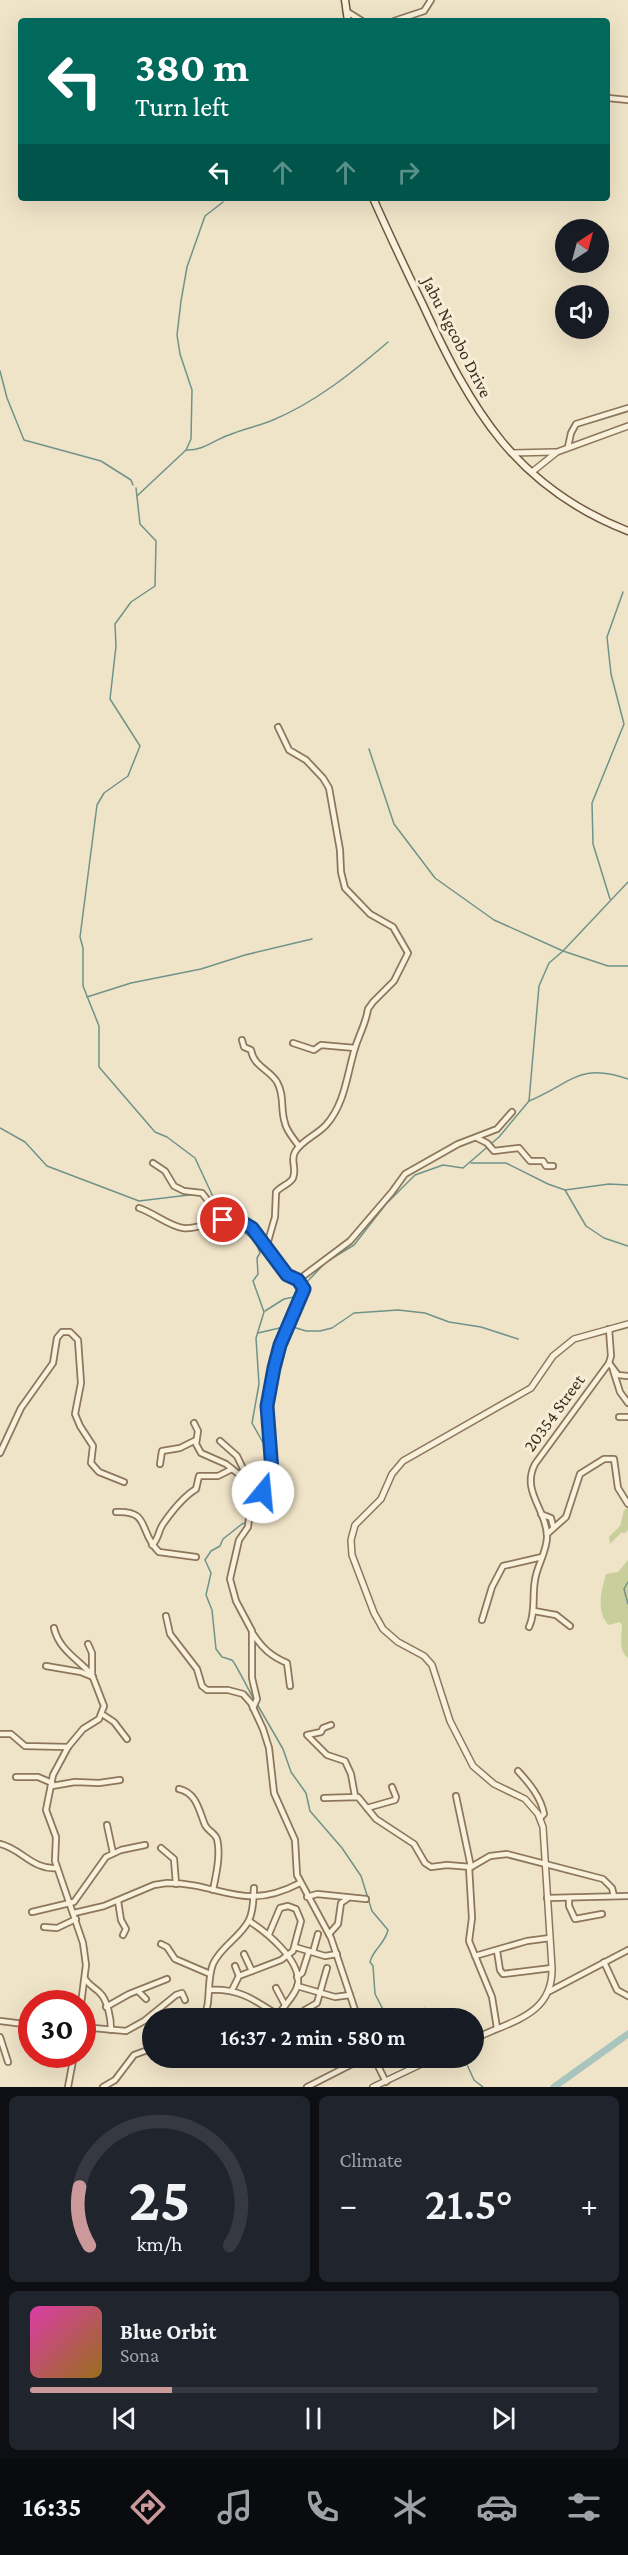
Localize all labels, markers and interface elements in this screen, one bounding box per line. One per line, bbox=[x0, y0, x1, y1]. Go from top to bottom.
icon: left bbox=[36, 42, 114, 120]
text: 380 m bbox=[135, 43, 249, 90]
text: Turn left bbox=[135, 92, 229, 122]
icon: left bbox=[203, 156, 236, 189]
icon: ahead bbox=[266, 156, 299, 189]
icon: ahead bbox=[329, 156, 362, 189]
icon: right bbox=[392, 156, 425, 189]
north arrow bbox=[555, 219, 609, 273]
map controls bbox=[555, 219, 609, 339]
street label: Jabu Ngcobo Drive bbox=[417, 271, 496, 401]
button: sound bbox=[555, 285, 609, 339]
pin bbox=[197, 1194, 248, 1245]
icon: arrive bbox=[206, 1203, 239, 1236]
street label: 20354 Street bbox=[519, 1370, 589, 1455]
position arrow bbox=[231, 1460, 295, 1524]
speed limit sign: 30 bbox=[18, 1990, 96, 2068]
text: 16:37 · 2 min · 580 m bbox=[220, 2025, 406, 2050]
text: Climate bbox=[340, 2149, 402, 2171]
text: 25 bbox=[128, 2164, 190, 2233]
text: 21.5° bbox=[425, 2179, 513, 2229]
text: − bbox=[340, 2186, 357, 2223]
text: + bbox=[581, 2186, 598, 2223]
text: km/h bbox=[136, 2232, 183, 2256]
text: Blue Orbit bbox=[120, 2319, 216, 2344]
text: Sona bbox=[120, 2344, 159, 2366]
icon: previous bbox=[108, 2402, 141, 2435]
icon: pause bbox=[297, 2402, 330, 2435]
icon: next bbox=[487, 2402, 520, 2435]
icon: directions bbox=[127, 2486, 169, 2528]
icon: music bbox=[214, 2486, 256, 2528]
icon: phone bbox=[301, 2486, 343, 2528]
icon: climate bbox=[389, 2486, 431, 2528]
icon: car bbox=[476, 2486, 518, 2528]
icon: filters bbox=[563, 2486, 605, 2528]
text: 16:35 bbox=[23, 2492, 81, 2522]

